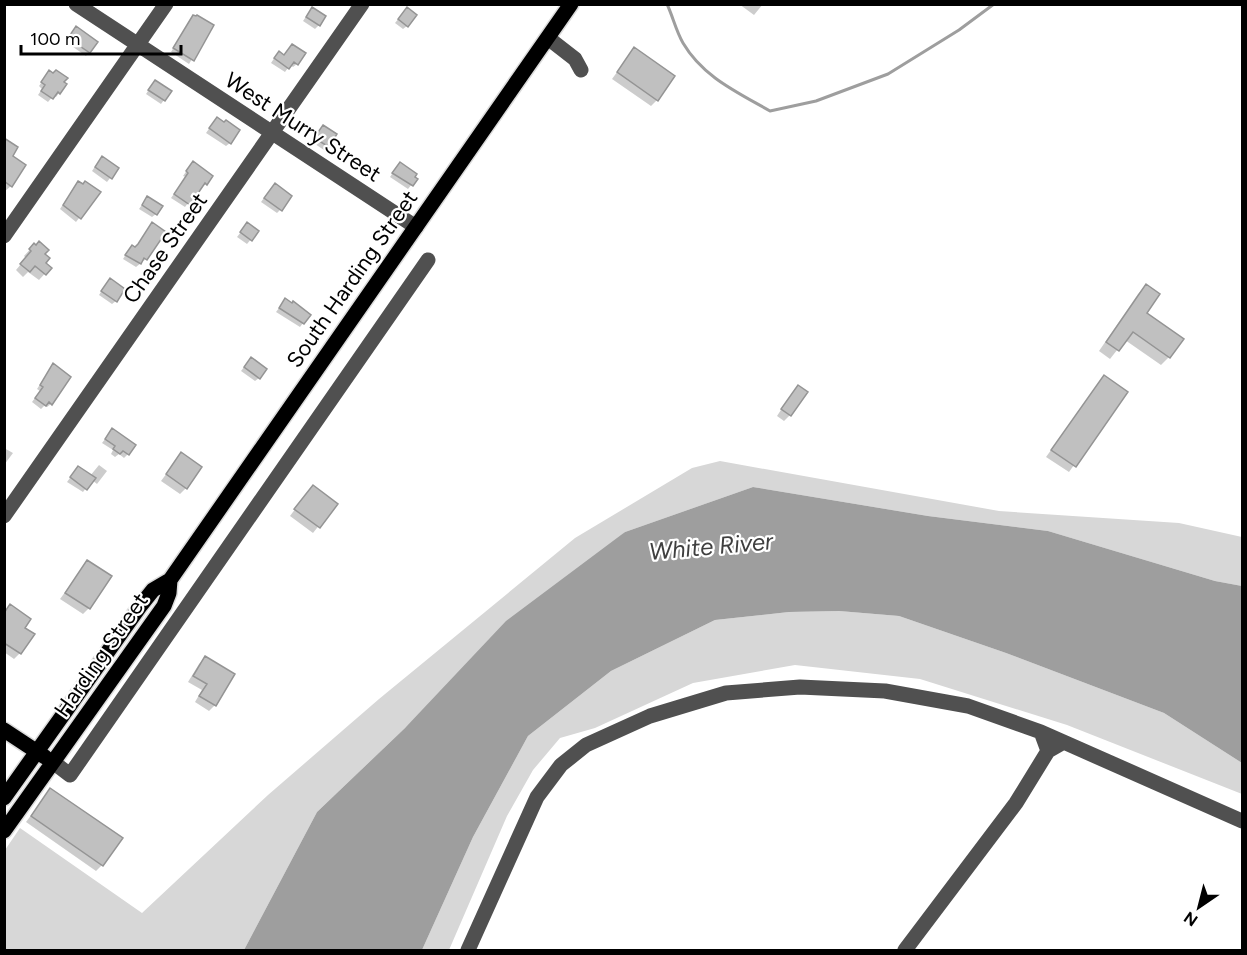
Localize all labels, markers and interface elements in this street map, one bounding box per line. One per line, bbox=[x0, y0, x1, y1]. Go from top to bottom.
scale bar bbox=[21, 18, 182, 56]
text: 100 m bbox=[30, 28, 80, 50]
street label: West Murry Street bbox=[220, 66, 386, 188]
street label: South Harding Street bbox=[281, 185, 423, 373]
street label: Chase Street bbox=[117, 188, 213, 308]
water label: White River bbox=[648, 526, 775, 566]
street label: Harding Street bbox=[48, 588, 154, 722]
north arrow bbox=[1169, 877, 1229, 937]
text: N bbox=[1180, 908, 1201, 930]

